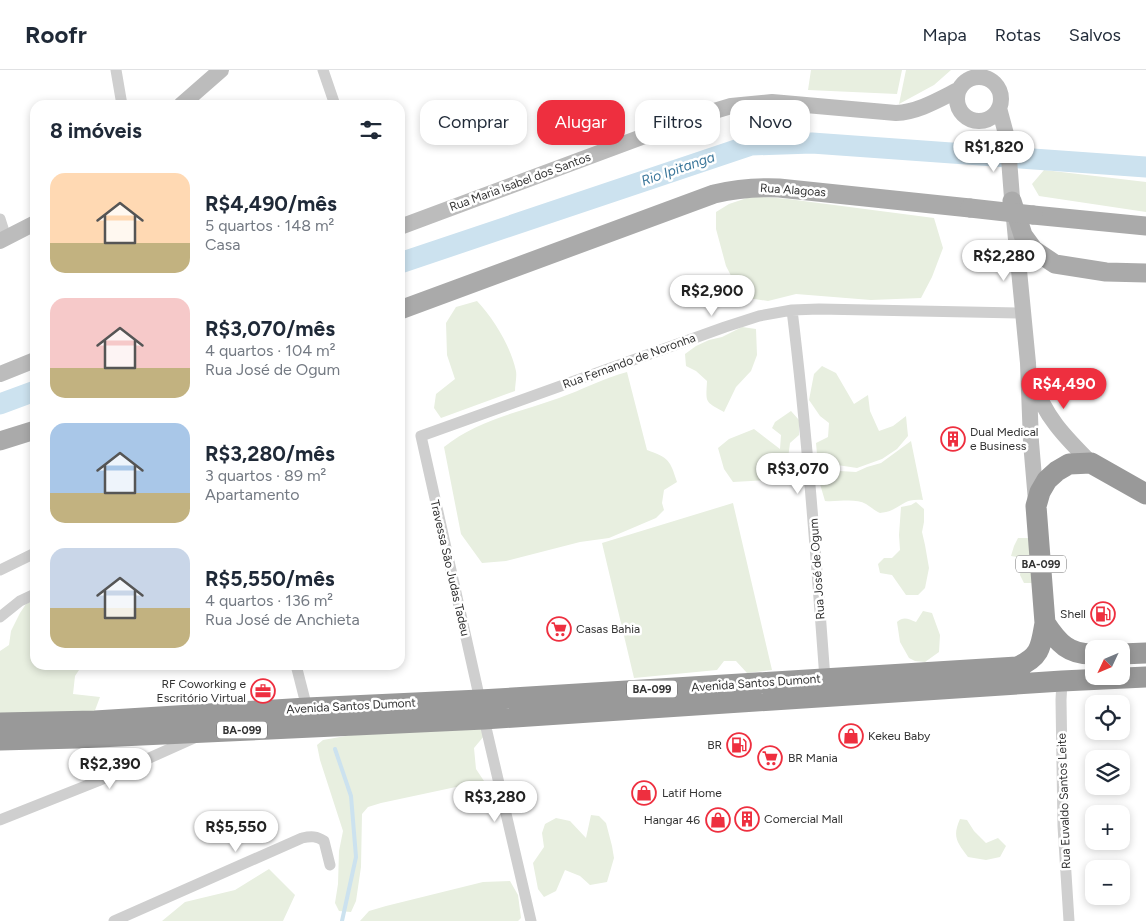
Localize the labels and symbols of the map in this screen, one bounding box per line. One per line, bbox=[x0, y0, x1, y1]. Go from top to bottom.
pin: R$1,820 bbox=[948, 131, 1040, 173]
water label: Rio Ipitanga bbox=[639, 148, 717, 190]
street label: Rua Maria Isabel dos Santos bbox=[447, 150, 593, 214]
street label: Rua Alagoas bbox=[760, 181, 827, 199]
pin: R$2,280 bbox=[958, 240, 1050, 282]
pin: R$2,900 bbox=[666, 274, 758, 317]
street label: Rua Fernando de Noronha bbox=[561, 330, 697, 392]
pin: R$4,490 bbox=[1018, 368, 1110, 410]
place label: Dual Medical e Business bbox=[970, 425, 1038, 453]
building icon: Dual Medical e Business bbox=[940, 426, 966, 452]
pin: R$3,070 bbox=[752, 452, 844, 495]
street label: Travessa São Judas Tadeu bbox=[428, 499, 472, 637]
street label: Rua José de Ogum bbox=[806, 518, 828, 620]
road number: BA-099 bbox=[1016, 556, 1066, 572]
fuel station icon: Shell bbox=[1090, 601, 1116, 627]
place label: Shell bbox=[1060, 607, 1086, 621]
supermarket icon: Casas Bahia bbox=[546, 616, 572, 642]
place label: Casas Bahia bbox=[576, 622, 640, 636]
north arrow bbox=[1085, 640, 1130, 685]
street label: Avenida Santos Dumont bbox=[691, 671, 822, 695]
place label: RF Coworking e Escritório Virtual bbox=[157, 677, 246, 705]
office icon: RF Coworking e Escritório Virtual bbox=[250, 678, 276, 704]
road number: BA-099 bbox=[627, 680, 677, 698]
street label: Avenida Santos Dumont bbox=[286, 696, 417, 716]
road number: BA-099 bbox=[217, 722, 267, 738]
shop icon: Kekeu Baby bbox=[838, 723, 864, 749]
place label: Kekeu Baby bbox=[868, 729, 931, 743]
fuel station icon: BR bbox=[726, 732, 752, 758]
street label: Rua Euvaldo Santos Leite bbox=[1055, 732, 1073, 869]
place label: BR bbox=[707, 738, 722, 752]
supermarket icon: BR Mania bbox=[757, 745, 783, 771]
pin: R$2,390 bbox=[64, 748, 156, 790]
place label: BR Mania bbox=[788, 751, 838, 765]
pin: R$3,280 bbox=[449, 780, 541, 823]
shop icon: Latif Home bbox=[631, 780, 657, 806]
place label: Latif Home bbox=[662, 786, 722, 800]
building icon: Comercial Mall bbox=[734, 806, 760, 832]
shop icon: Hangar 46 bbox=[705, 807, 731, 833]
pin: R$5,550 bbox=[190, 810, 282, 853]
place label: Comercial Mall bbox=[764, 812, 843, 826]
place label: Hangar 46 bbox=[644, 813, 700, 827]

